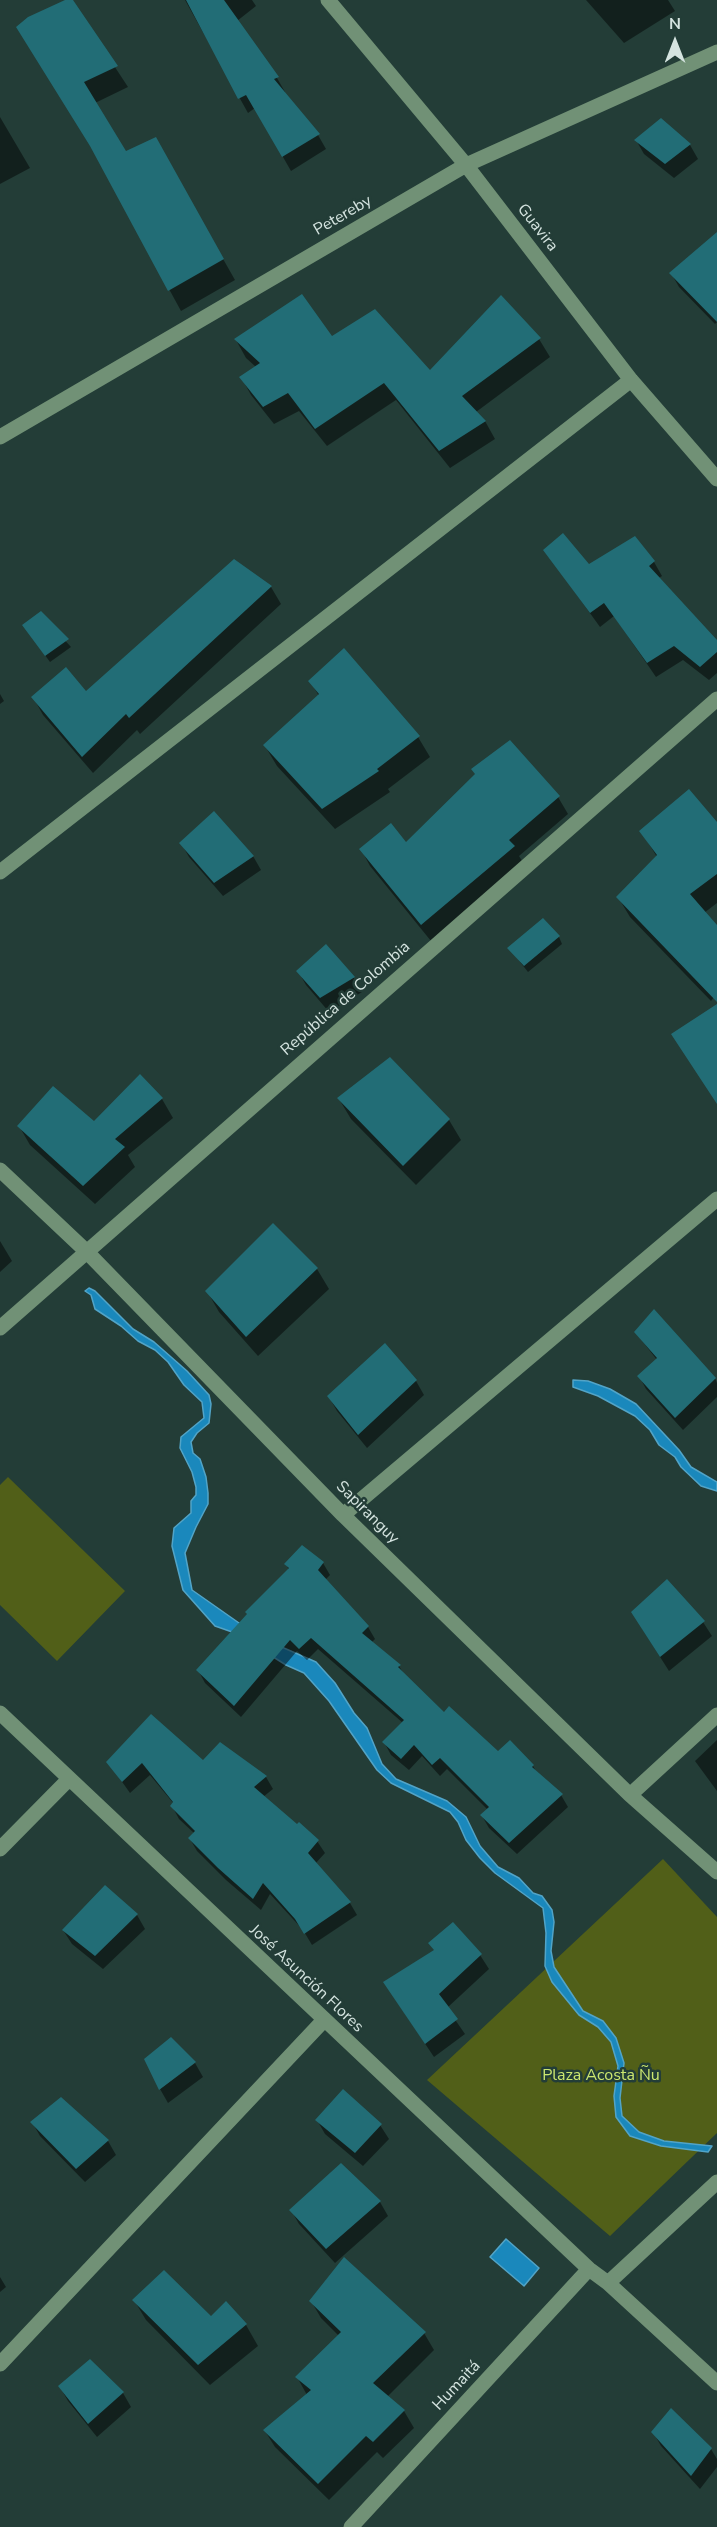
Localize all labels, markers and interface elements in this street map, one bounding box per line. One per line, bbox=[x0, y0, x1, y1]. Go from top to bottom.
north arrow bbox=[645, 12, 705, 72]
text: N bbox=[669, 13, 681, 35]
street label: Petereby bbox=[311, 192, 375, 240]
street label: Guavira bbox=[512, 200, 562, 256]
street label: República de Colombia bbox=[277, 938, 415, 1060]
street label: Sapiranguy bbox=[332, 1478, 402, 1548]
street label: José Asunción Flores bbox=[245, 1921, 367, 2037]
park label: Plaza Acosta Ñu bbox=[542, 2066, 660, 2086]
street label: Humaitá bbox=[429, 2357, 485, 2415]

